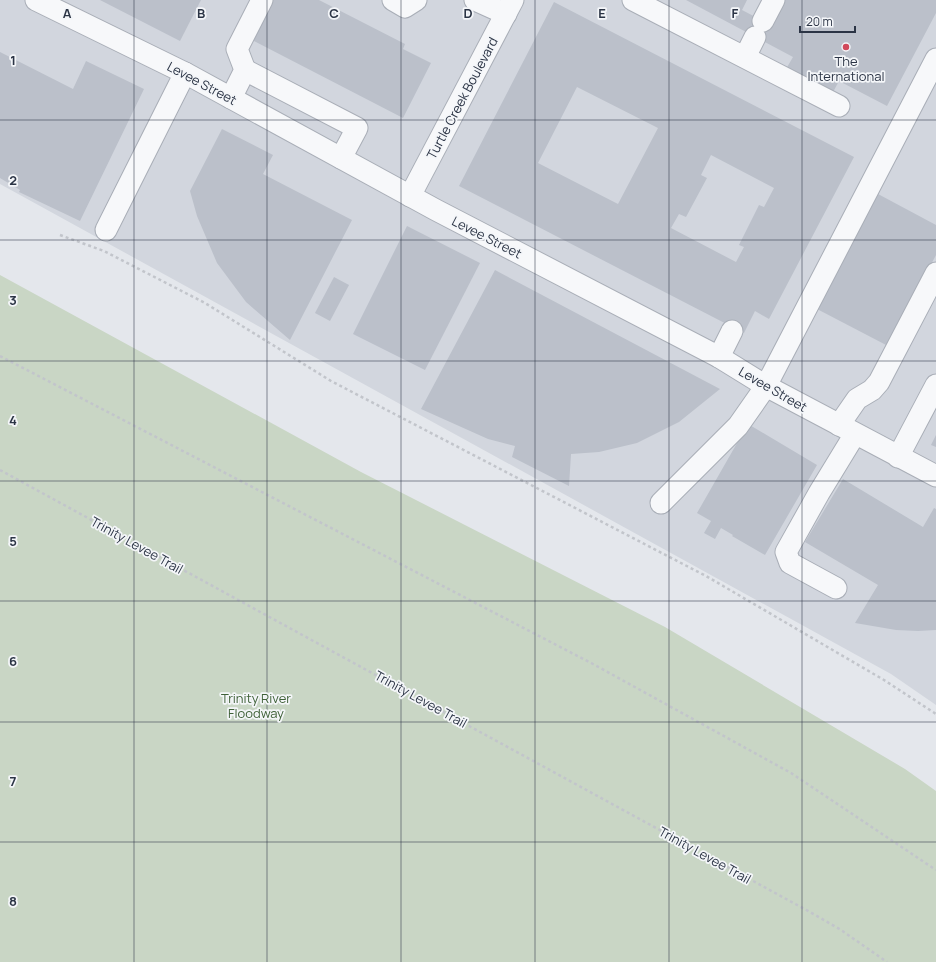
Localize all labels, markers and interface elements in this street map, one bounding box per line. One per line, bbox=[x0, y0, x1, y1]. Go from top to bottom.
text: A bbox=[63, 4, 72, 22]
text: B bbox=[197, 4, 205, 22]
text: C bbox=[329, 4, 339, 22]
text: D bbox=[463, 4, 473, 22]
text: E bbox=[598, 4, 606, 22]
text: F bbox=[732, 4, 739, 22]
scale bar bbox=[800, 8, 855, 34]
text: 20 m bbox=[806, 13, 833, 30]
street label: Turtle Creek Boulevard bbox=[422, 34, 502, 162]
marker: The International bbox=[841, 42, 851, 52]
text: 1 bbox=[10, 51, 16, 69]
place label: The International bbox=[808, 52, 884, 85]
street label: Levee Street bbox=[164, 57, 240, 109]
text: 2 bbox=[9, 171, 17, 189]
street label: Levee Street bbox=[449, 212, 525, 262]
text: 3 bbox=[9, 291, 17, 309]
street label: Levee Street bbox=[735, 362, 811, 416]
text: 4 bbox=[9, 411, 17, 429]
street label: Trinity Levee Trail bbox=[88, 512, 186, 578]
text: 5 bbox=[9, 532, 17, 550]
text: 6 bbox=[9, 652, 17, 670]
street label: Trinity Levee Trail bbox=[372, 666, 470, 732]
park label: Trinity River Floodway bbox=[221, 689, 291, 722]
text: 7 bbox=[10, 772, 17, 790]
street label: Trinity Levee Trail bbox=[656, 822, 754, 888]
text: 8 bbox=[9, 892, 17, 910]

